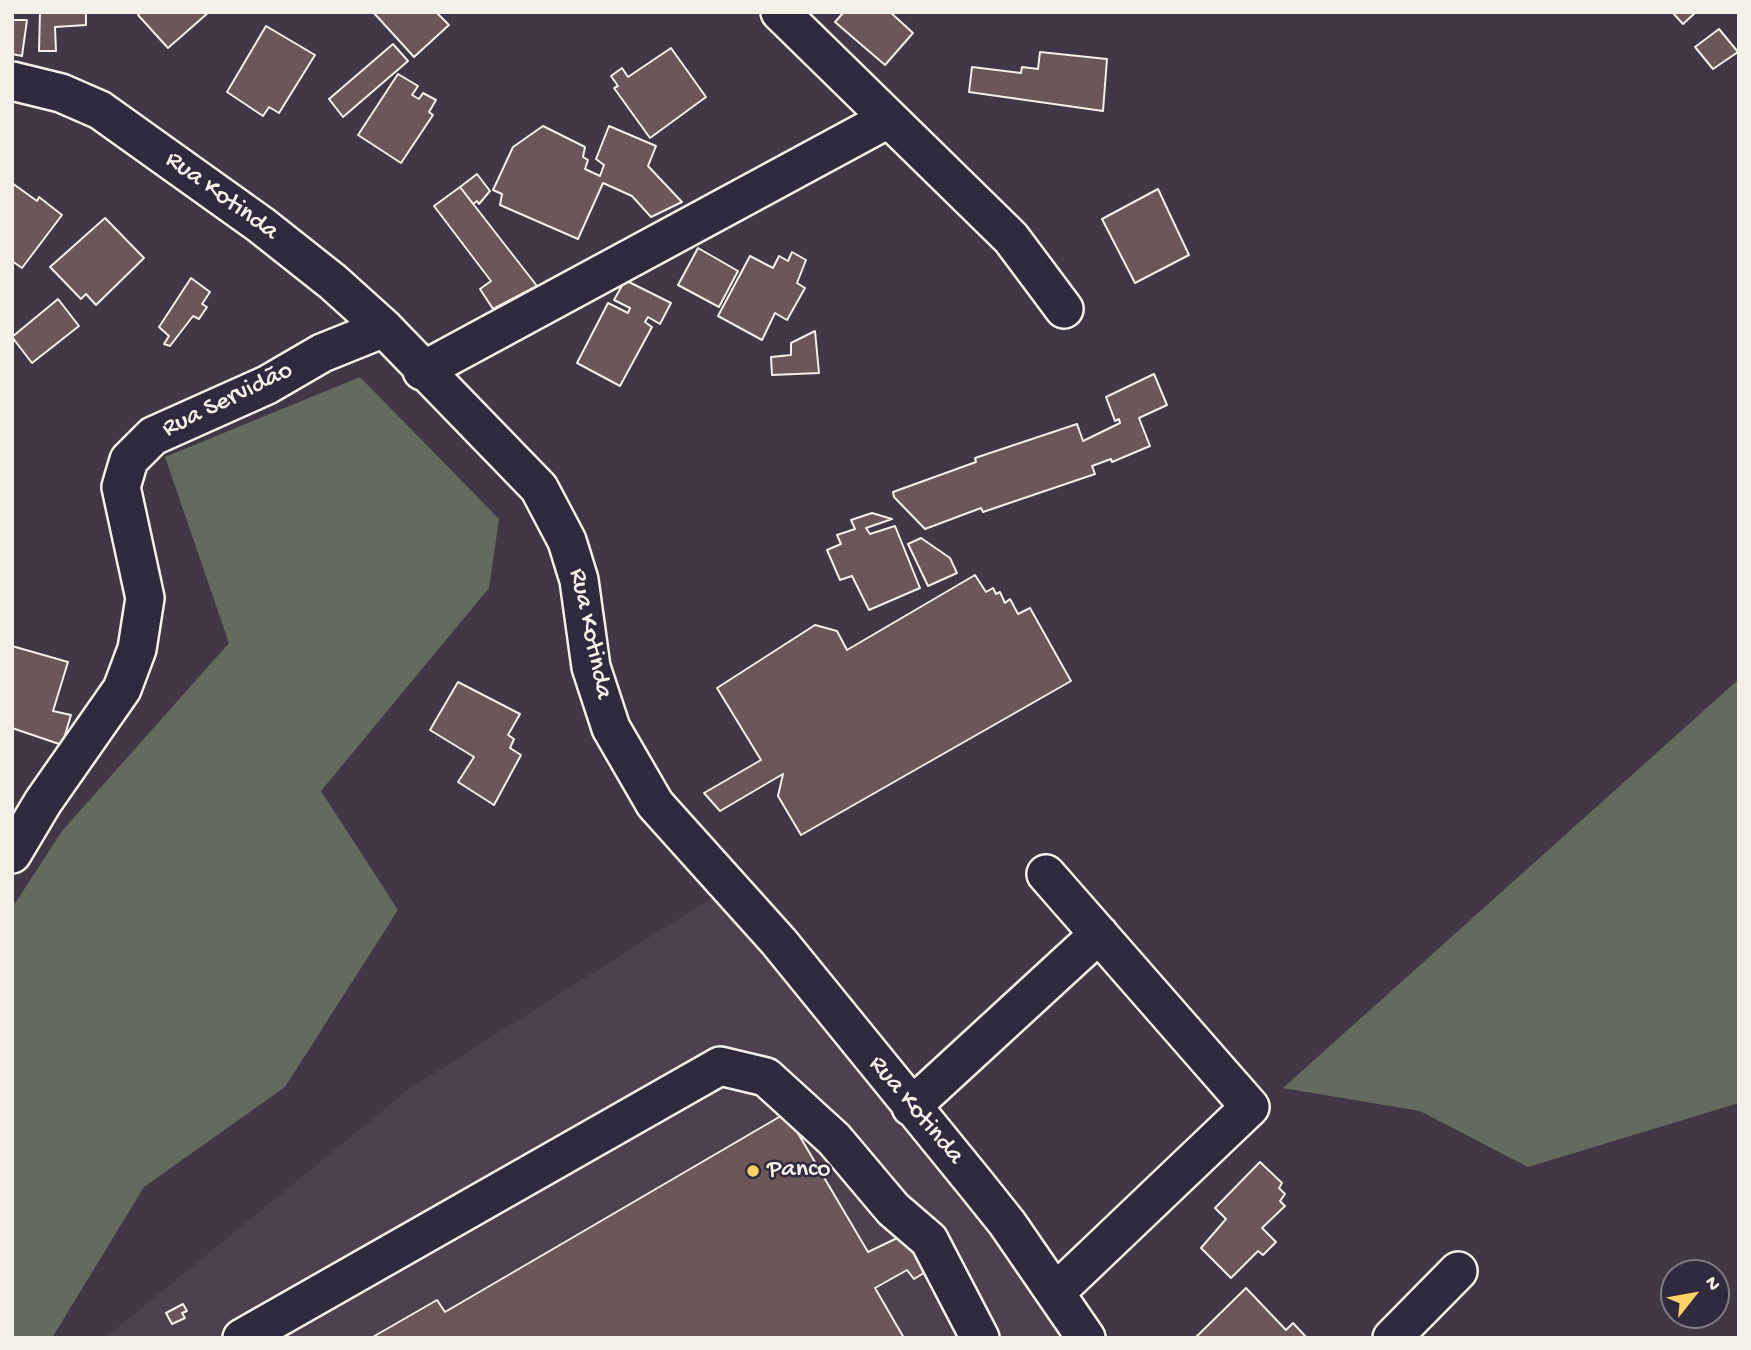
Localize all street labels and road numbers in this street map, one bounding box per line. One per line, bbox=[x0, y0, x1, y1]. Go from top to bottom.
street label: Rua Kotinda bbox=[158, 145, 284, 249]
street label: Rua Servidão bbox=[158, 356, 298, 446]
street label: Rua Kotinda bbox=[560, 566, 618, 702]
street label: Rua Kotinda bbox=[860, 1050, 970, 1172]

